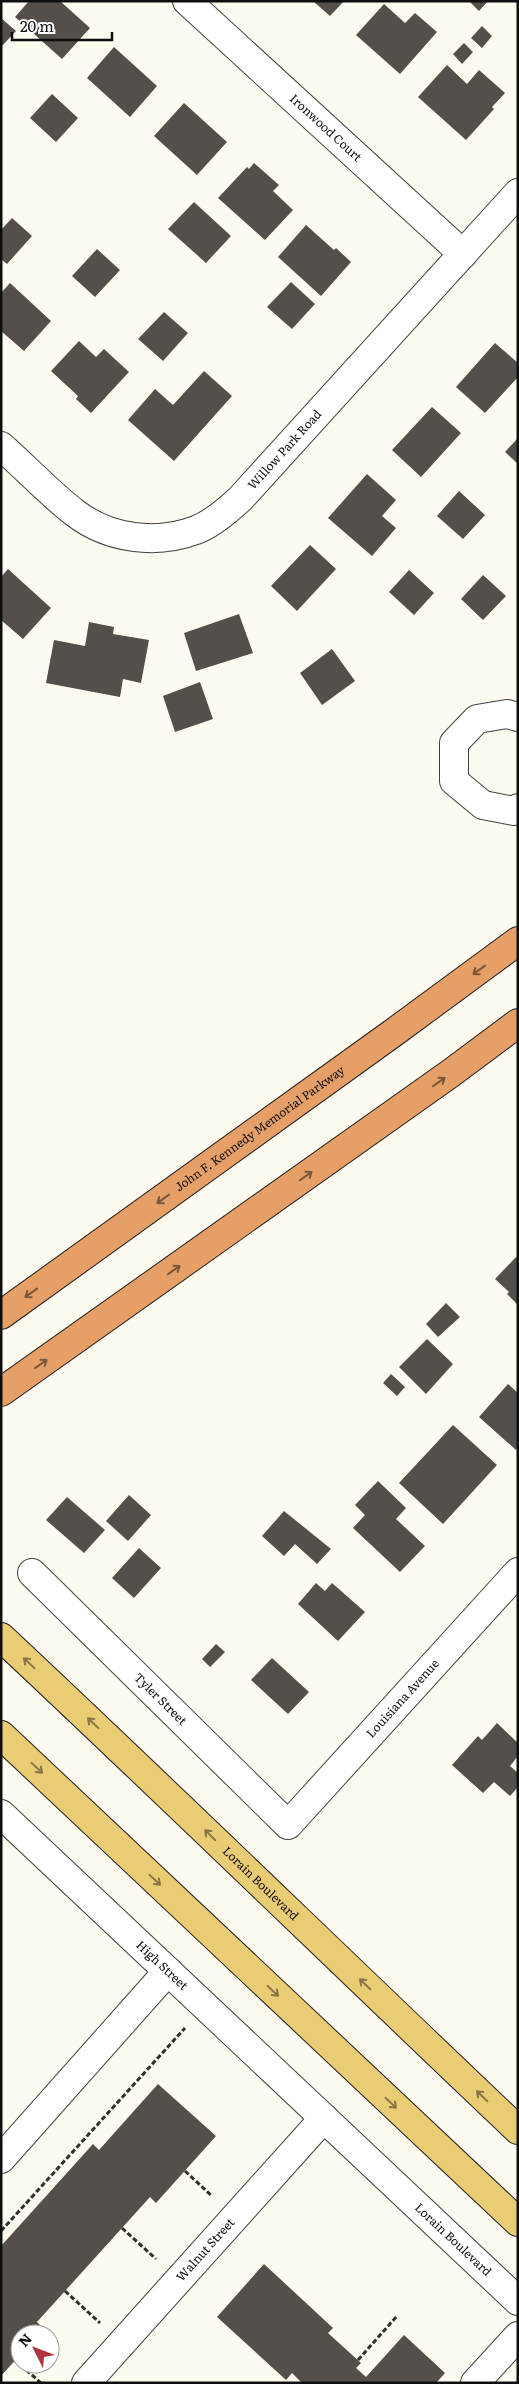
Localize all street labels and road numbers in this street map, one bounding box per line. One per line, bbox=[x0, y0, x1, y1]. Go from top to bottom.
street label: Ironwood Court bbox=[286, 89, 367, 165]
street label: Willow Park Road bbox=[243, 405, 326, 493]
street label: John F. Kennedy Memorial Parkway bbox=[171, 1061, 348, 1195]
street label: Louisiana Avenue bbox=[361, 1655, 443, 1741]
street label: Tyler Street bbox=[131, 1668, 192, 1729]
street label: Lorain Boulevard bbox=[219, 1842, 304, 1924]
street label: High Street bbox=[133, 1936, 193, 1994]
street label: Lorain Boulevard bbox=[411, 2198, 497, 2280]
street label: Walnut Street bbox=[171, 2213, 238, 2285]

